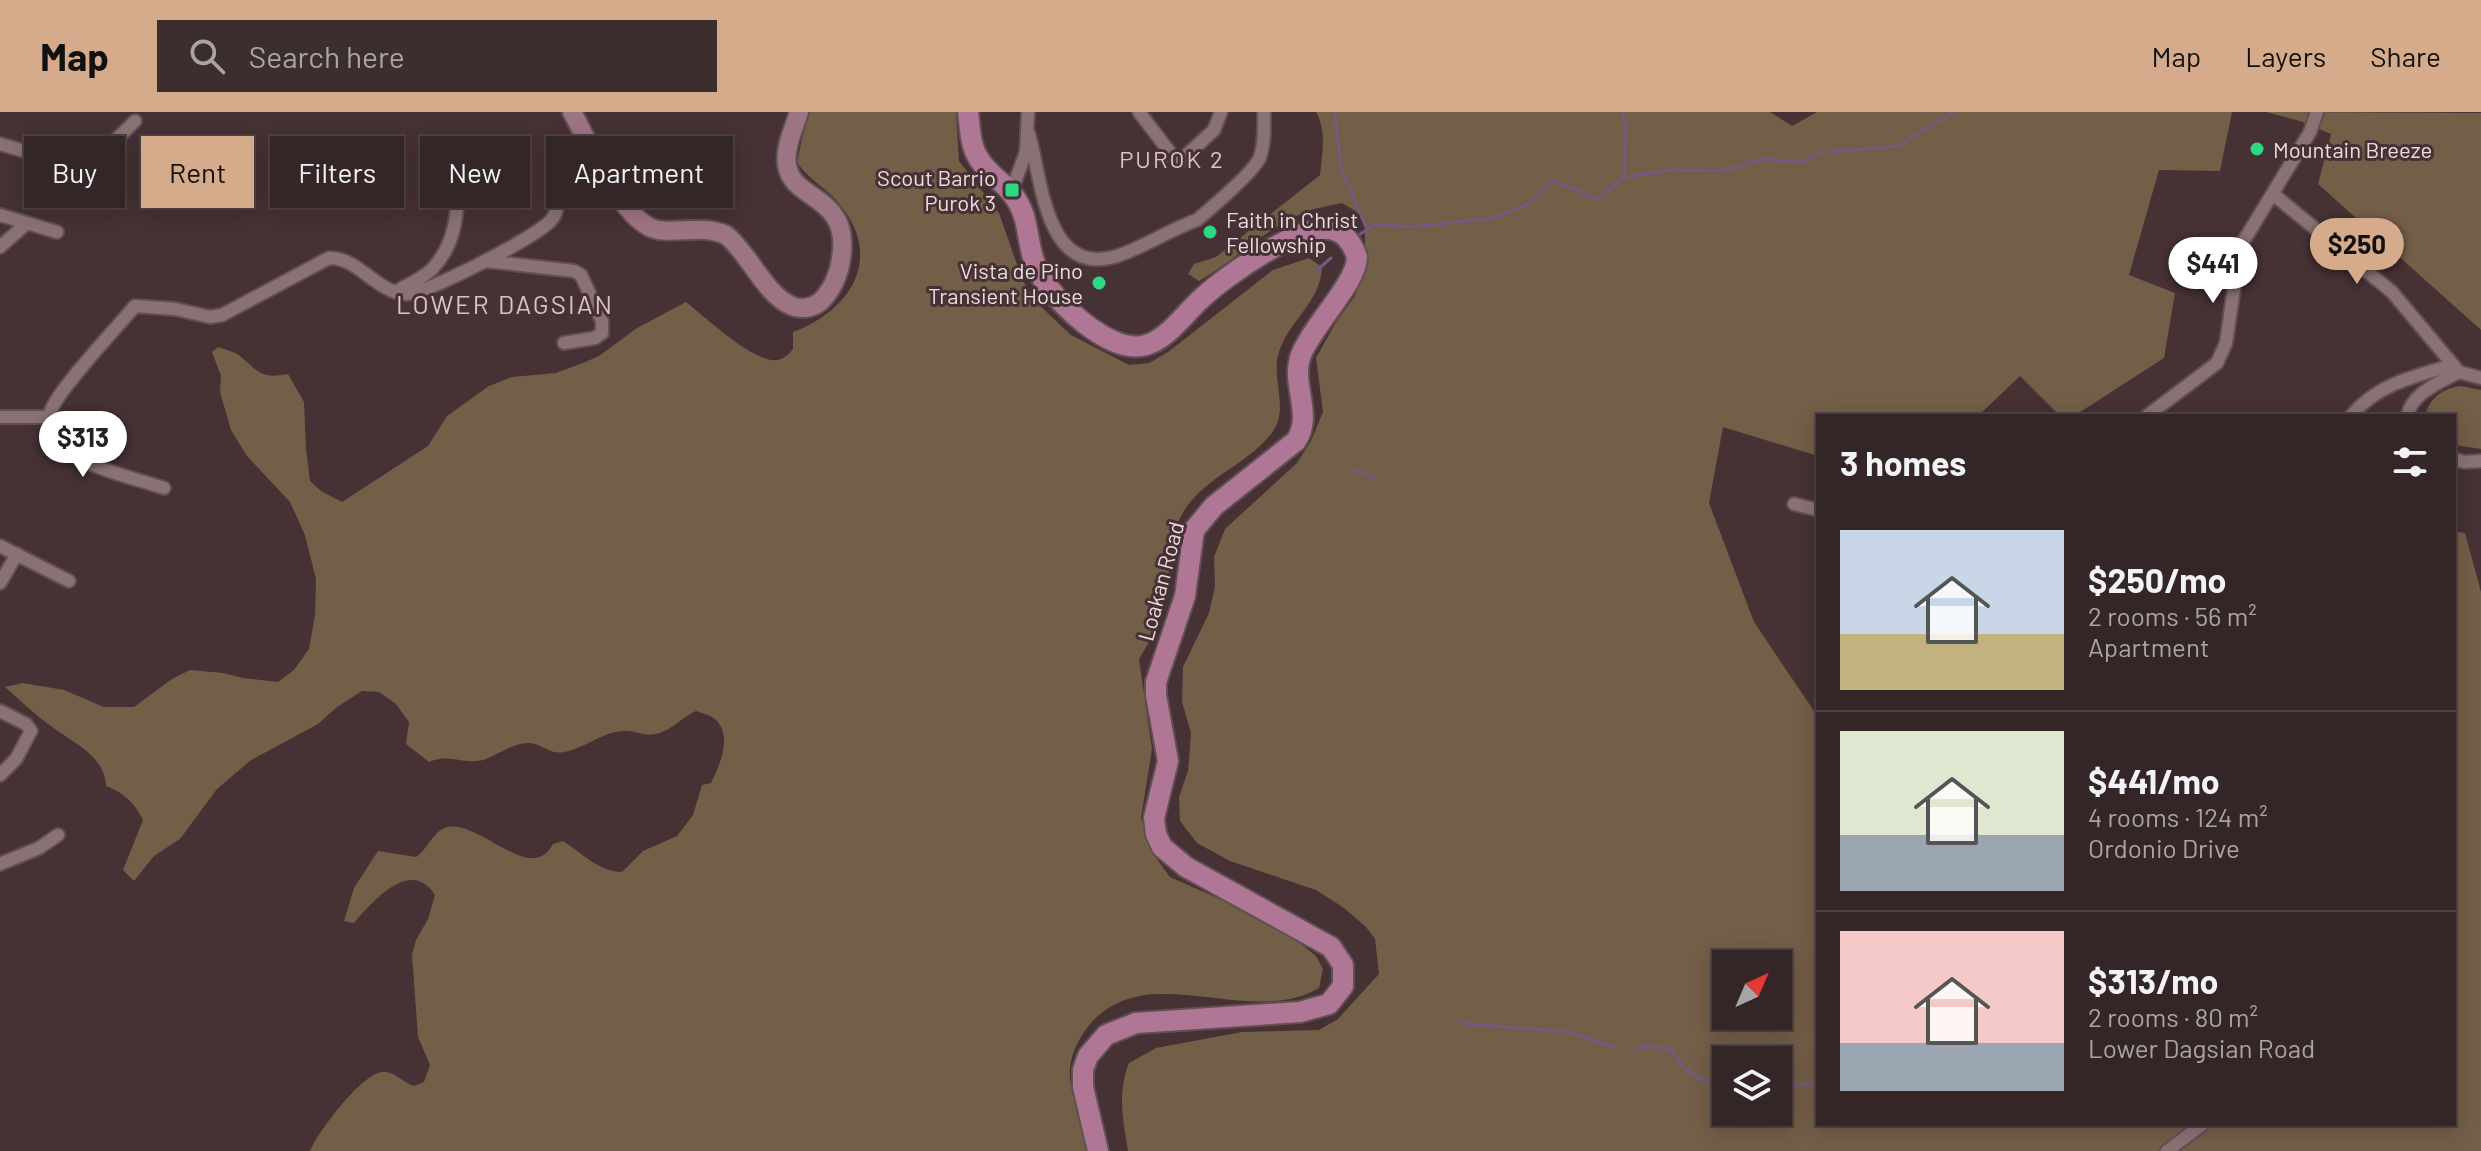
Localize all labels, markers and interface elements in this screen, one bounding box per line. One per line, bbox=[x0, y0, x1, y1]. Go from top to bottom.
search box bbox=[157, 20, 717, 92]
text: Map bbox=[40, 33, 109, 79]
icon: search bbox=[185, 34, 229, 78]
text: Search here bbox=[249, 38, 405, 74]
text: Map bbox=[2151, 39, 2201, 73]
text: Layers bbox=[2245, 39, 2326, 73]
text: Share bbox=[2370, 39, 2441, 73]
chip: Buy bbox=[24, 136, 125, 208]
chip: Rent bbox=[141, 136, 254, 208]
chip: Filters bbox=[270, 136, 404, 208]
chip: New bbox=[420, 136, 530, 208]
chip: Apartment bbox=[546, 136, 733, 208]
place label: Mountain Breeze bbox=[2273, 136, 2432, 162]
marker: Mountain Breeze bbox=[2248, 140, 2266, 158]
district label: PUROK 2 bbox=[1119, 144, 1225, 173]
place label: Scout Barrio Purok 3 bbox=[877, 164, 996, 215]
marker: Scout Barrio Purok 3 bbox=[1003, 181, 1021, 199]
place label: Faith in Christ Fellowship bbox=[1226, 206, 1358, 257]
pin: $250 bbox=[2310, 218, 2404, 286]
marker: Faith in Christ Fellowship bbox=[1201, 223, 1219, 241]
text: $250 bbox=[2328, 228, 2386, 259]
pin: $441 bbox=[2166, 237, 2260, 305]
text: $441 bbox=[2186, 247, 2240, 278]
place label: Vista de Pino Transient House bbox=[928, 257, 1083, 308]
marker: Vista de Pino Transient House bbox=[1090, 274, 1108, 292]
district label: LOWER DAGSIAN bbox=[396, 288, 614, 319]
pin: $313 bbox=[36, 411, 130, 479]
text: $313 bbox=[57, 421, 109, 452]
icon: filters bbox=[2388, 440, 2432, 484]
text: 3 homes bbox=[1840, 442, 1966, 483]
street label: Loakan Road bbox=[1132, 518, 1188, 644]
text: $250/mo bbox=[2088, 559, 2227, 600]
icon: home bbox=[1904, 562, 2000, 658]
text: 2 rooms · 56 m² bbox=[2088, 600, 2257, 631]
text: Apartment bbox=[2088, 631, 2209, 662]
text: $441/mo bbox=[2088, 760, 2220, 801]
icon: home bbox=[1904, 763, 2000, 859]
text: 4 rooms · 124 m² bbox=[2088, 801, 2268, 832]
text: Ordonio Drive bbox=[2088, 832, 2240, 863]
north arrow bbox=[1712, 950, 1792, 1030]
map controls bbox=[1712, 950, 1792, 1126]
text: $313/mo bbox=[2088, 960, 2218, 1001]
icon: home bbox=[1904, 963, 2000, 1059]
text: 2 rooms · 80 m² bbox=[2088, 1001, 2258, 1032]
text: Lower Dagsian Road bbox=[2088, 1032, 2315, 1063]
button: layers bbox=[1712, 1046, 1792, 1126]

